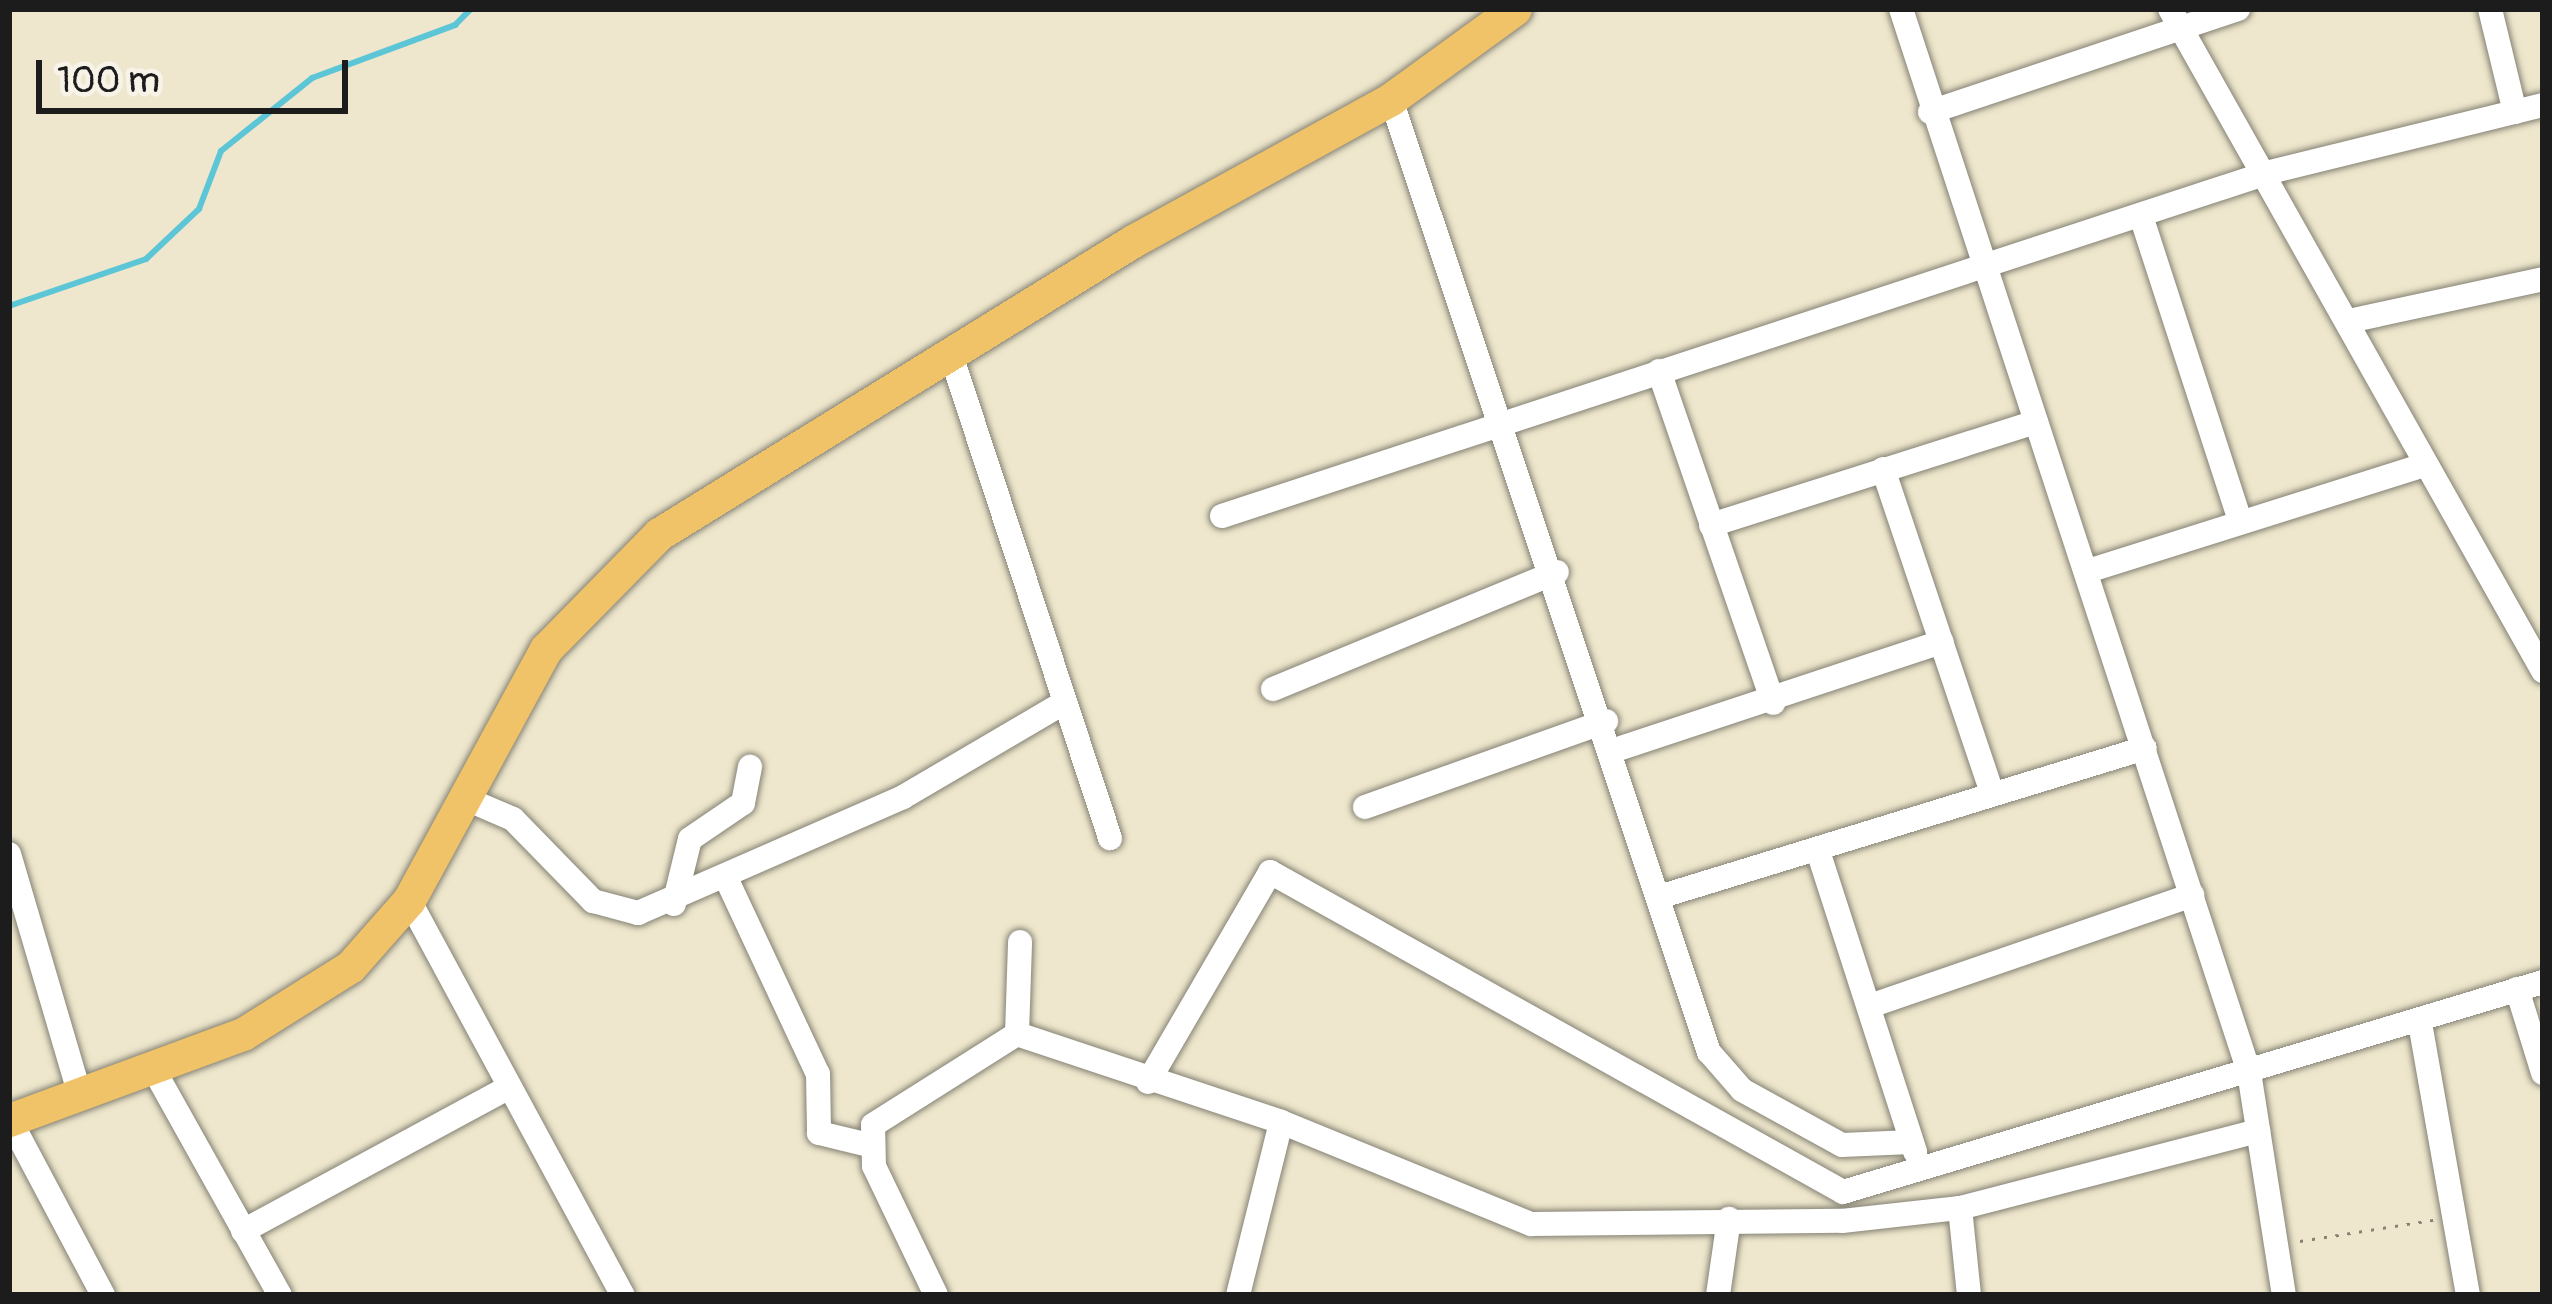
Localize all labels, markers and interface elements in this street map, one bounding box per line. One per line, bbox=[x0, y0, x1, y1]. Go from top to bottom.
scale bar bbox=[42, 36, 354, 110]
text: 100 m bbox=[57, 58, 160, 103]

